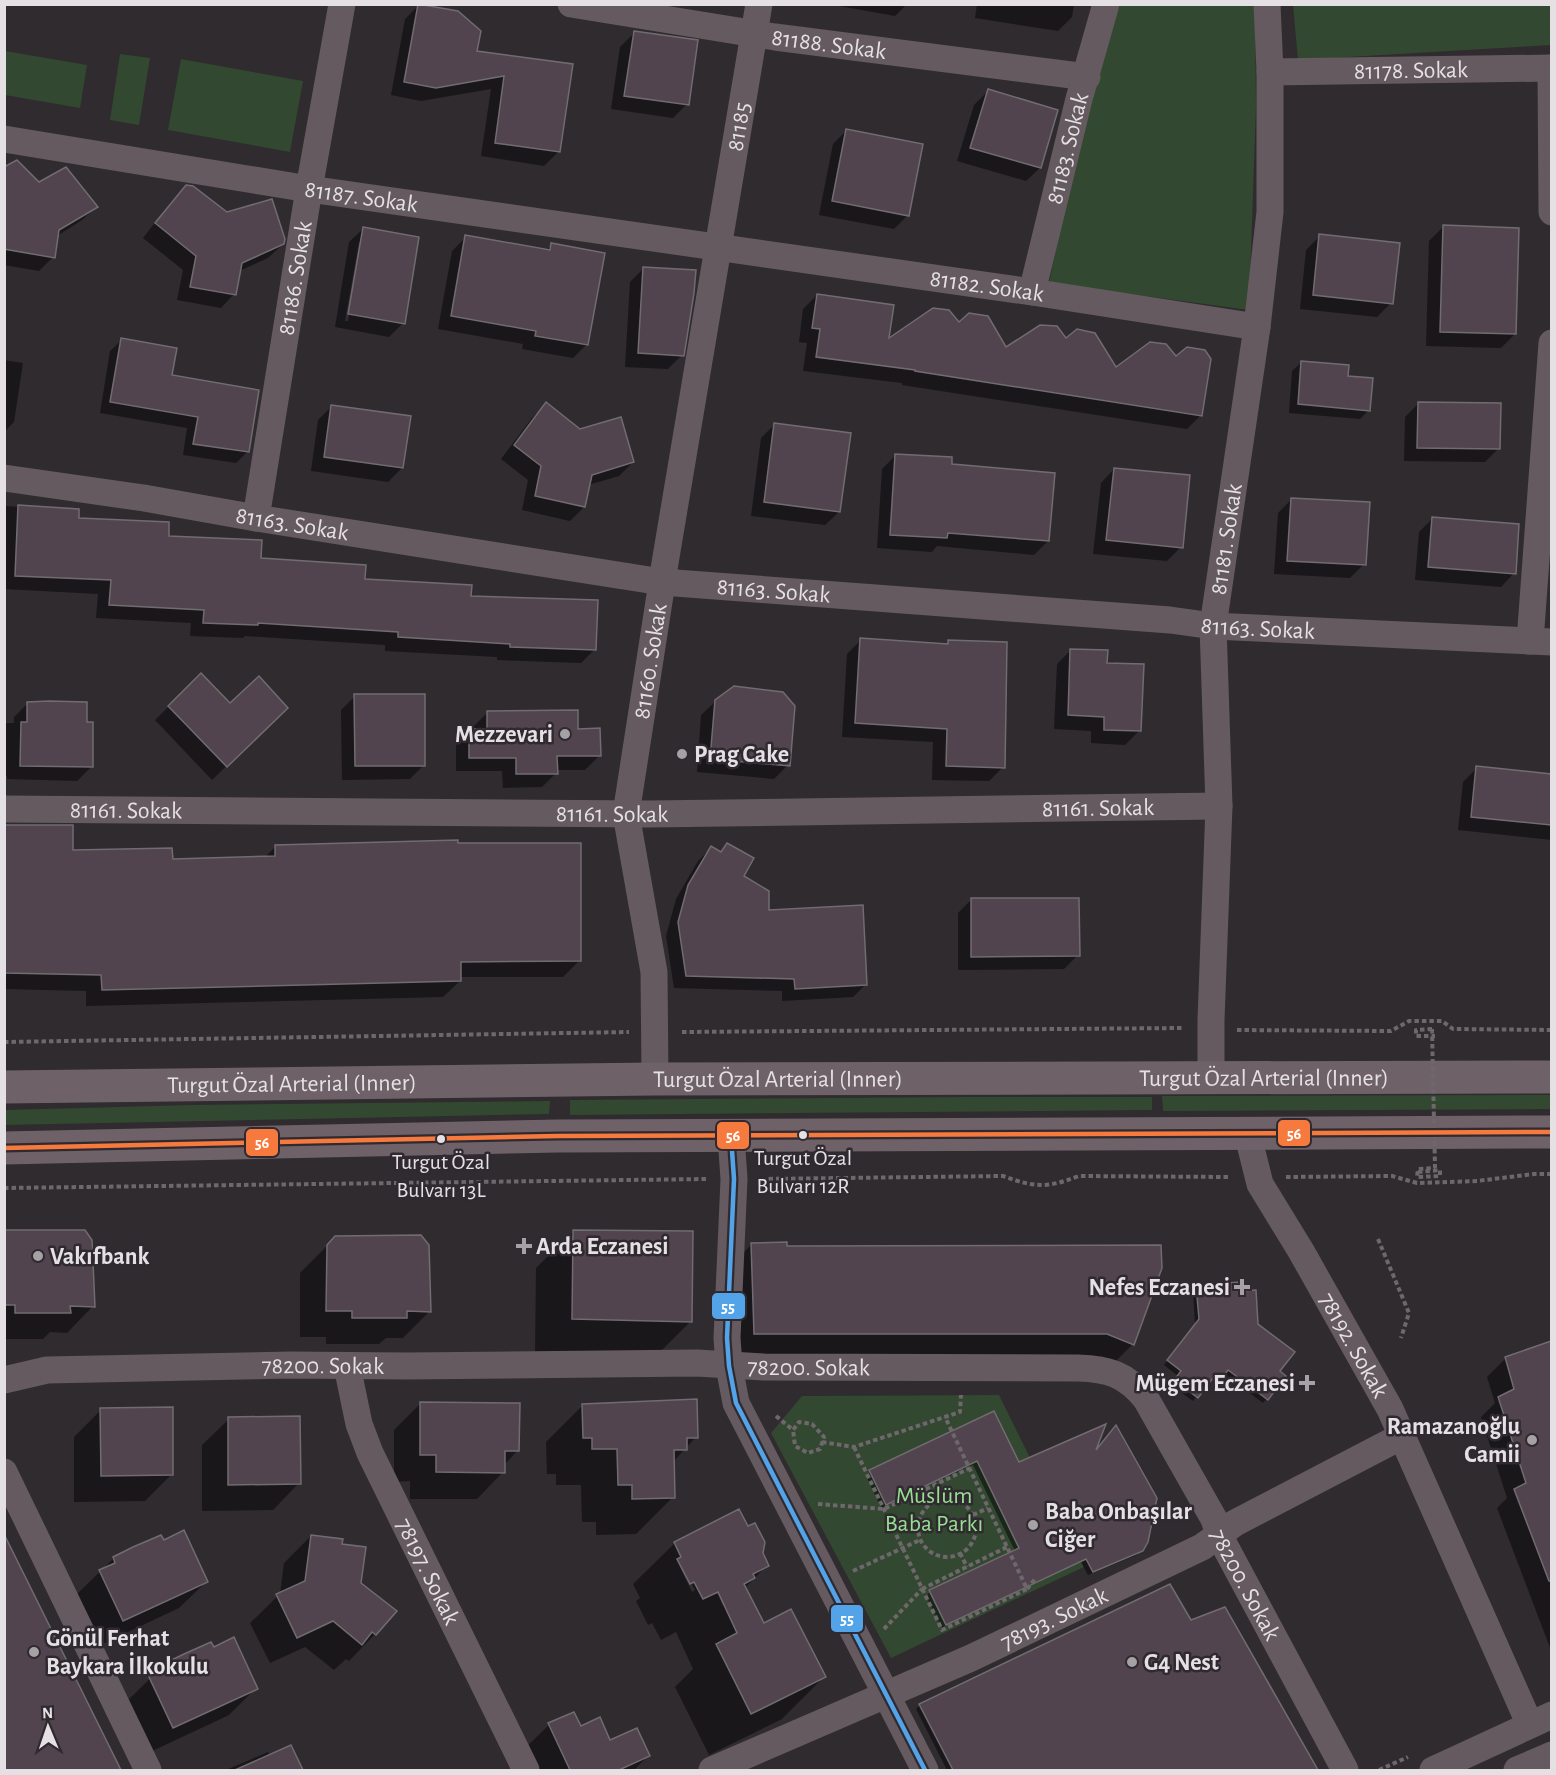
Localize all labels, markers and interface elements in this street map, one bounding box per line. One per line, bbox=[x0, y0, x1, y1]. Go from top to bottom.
street label: 81188. Sokak bbox=[770, 26, 888, 64]
street label: 81178. Sokak bbox=[1354, 58, 1468, 84]
street label: 81183. Sokak bbox=[1043, 90, 1093, 207]
street label: 81185 bbox=[723, 100, 755, 153]
street label: 81187. Sokak bbox=[303, 178, 419, 217]
street label: 81186. Sokak bbox=[275, 219, 317, 337]
street label: 81182. Sokak bbox=[928, 267, 1046, 307]
street label: 81181. Sokak bbox=[1207, 482, 1247, 597]
street label: 81163. Sokak bbox=[234, 504, 350, 545]
street label: 81163. Sokak bbox=[716, 575, 831, 608]
street label: 81160. Sokak bbox=[630, 602, 672, 721]
street label: 81163. Sokak bbox=[1199, 613, 1315, 644]
place label: Mezzevari bbox=[455, 723, 553, 747]
marker: Mezzevari bbox=[558, 727, 572, 741]
place label: Prag Cake bbox=[694, 743, 789, 767]
marker: Prag Cake bbox=[675, 747, 689, 761]
street label: 81161. Sokak bbox=[1042, 796, 1154, 821]
street label: 81161. Sokak bbox=[70, 799, 182, 823]
street label: 81161. Sokak bbox=[556, 802, 668, 827]
street label: Turgut Özal Arterial (Inner) bbox=[1139, 1066, 1389, 1091]
street label: Turgut Özal Arterial (Inner) bbox=[653, 1067, 903, 1092]
street label: Turgut Özal Arterial (Inner) bbox=[167, 1071, 417, 1098]
line badge: 56 bbox=[1277, 1119, 1311, 1147]
line badge: 56 bbox=[716, 1121, 750, 1150]
text: 56 bbox=[1287, 1126, 1302, 1142]
line badge: 56 bbox=[245, 1128, 279, 1157]
text: 56 bbox=[726, 1128, 741, 1144]
marker: Turgut Özal Bulvarı 12R bbox=[797, 1129, 809, 1141]
marker: Turgut Özal Bulvarı 13L bbox=[435, 1133, 447, 1145]
text: 56 bbox=[255, 1135, 270, 1151]
place label: Turgut Özal Bulvarı 12R bbox=[754, 1147, 852, 1197]
place label: Turgut Özal Bulvarı 13L bbox=[392, 1151, 490, 1201]
place label: Arda Eczanesi bbox=[536, 1235, 669, 1259]
marker: Arda Eczanesi bbox=[517, 1239, 531, 1253]
place label: Vakıfbank bbox=[50, 1245, 149, 1269]
marker: Vakıfbank bbox=[31, 1249, 45, 1263]
place label: Nefes Eczanesi bbox=[1089, 1276, 1230, 1300]
marker: Nefes Eczanesi bbox=[1235, 1280, 1249, 1294]
street label: 78192. Sokak bbox=[1314, 1289, 1392, 1402]
line badge: 55 bbox=[711, 1292, 746, 1320]
text: 55 bbox=[721, 1299, 735, 1315]
street label: 78200. Sokak bbox=[261, 1354, 384, 1379]
street label: 78200. Sokak bbox=[747, 1355, 870, 1380]
place label: Mügem Eczanesi bbox=[1135, 1372, 1295, 1396]
marker: Mügem Eczanesi bbox=[1300, 1376, 1314, 1390]
place label: Ramazanoğlu Camii bbox=[1387, 1415, 1520, 1467]
marker: Ramazanoğlu Camii bbox=[1525, 1433, 1539, 1447]
park label: Müslüm Baba Parkı bbox=[885, 1484, 983, 1536]
place label: Baba Onbaşılar Ciğer bbox=[1045, 1500, 1192, 1552]
street label: 78197. Sokak bbox=[391, 1514, 464, 1629]
marker: Baba Onbaşılar Ciğer bbox=[1026, 1518, 1040, 1532]
street label: 78200. Sokak bbox=[1205, 1527, 1284, 1645]
street label: 78193. Sokak bbox=[997, 1583, 1111, 1655]
line badge: 55 bbox=[830, 1604, 864, 1633]
text: 55 bbox=[840, 1611, 854, 1627]
place label: Gönül Ferhat Baykara İlkokulu bbox=[46, 1627, 209, 1679]
marker: Gönül Ferhat Baykara İlkokulu bbox=[27, 1645, 41, 1659]
place label: G4 Nest bbox=[1144, 1651, 1219, 1675]
marker: G4 Nest bbox=[1125, 1655, 1139, 1669]
north arrow bbox=[18, 1697, 78, 1757]
text: N bbox=[42, 1705, 53, 1721]

